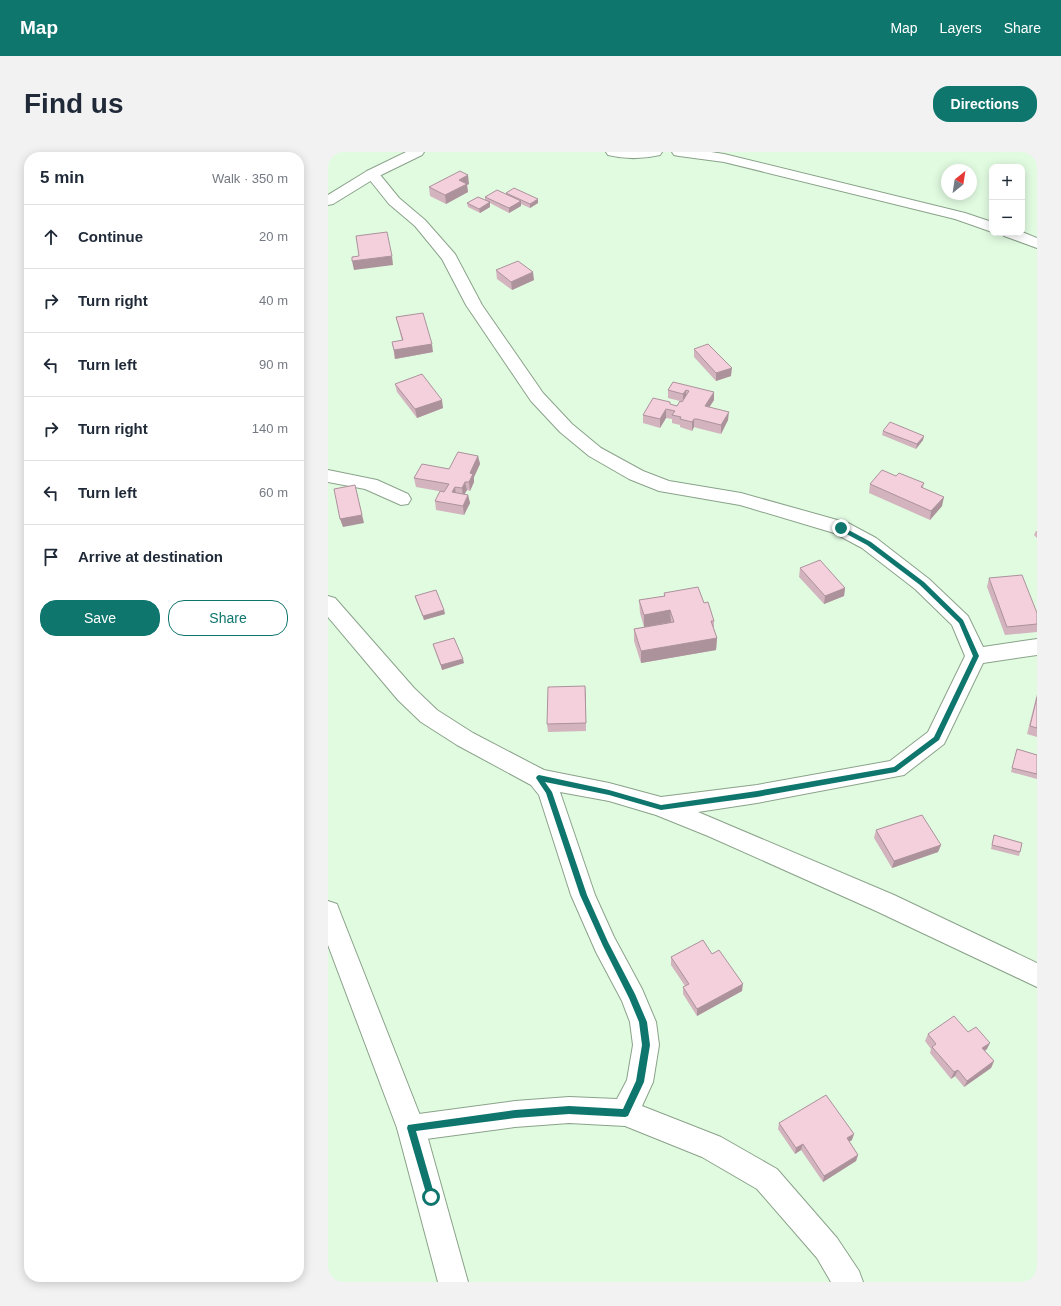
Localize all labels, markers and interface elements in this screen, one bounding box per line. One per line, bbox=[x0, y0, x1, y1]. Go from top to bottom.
text: Map bbox=[20, 17, 58, 38]
text: Map bbox=[890, 20, 918, 36]
text: Layers bbox=[940, 20, 982, 36]
text: Share bbox=[1004, 20, 1041, 36]
button: Directions bbox=[933, 86, 1037, 122]
text: Find us bbox=[24, 88, 124, 119]
north arrow bbox=[941, 164, 977, 200]
map controls bbox=[989, 164, 1025, 236]
button: + bbox=[989, 164, 1025, 200]
text: 5 min bbox=[40, 168, 84, 187]
text: Walk · 350 m bbox=[212, 171, 288, 186]
button: − bbox=[989, 200, 1025, 236]
icon: ahead bbox=[40, 226, 62, 248]
text: Continue bbox=[78, 228, 143, 245]
text: 20 m bbox=[259, 229, 288, 244]
icon: right bbox=[40, 290, 62, 312]
text: Turn right bbox=[78, 292, 148, 309]
text: 40 m bbox=[259, 293, 288, 308]
icon: left bbox=[40, 354, 62, 376]
text: Turn left bbox=[78, 356, 137, 373]
text: 90 m bbox=[259, 357, 288, 372]
icon: right bbox=[40, 418, 62, 440]
text: Turn right bbox=[78, 420, 148, 437]
text: 140 m bbox=[252, 421, 288, 436]
icon: left bbox=[40, 482, 62, 504]
text: Turn left bbox=[78, 484, 137, 501]
text: 60 m bbox=[259, 485, 288, 500]
route end bbox=[832, 519, 850, 537]
icon: arrive bbox=[40, 546, 62, 568]
text: Arrive at destination bbox=[78, 548, 223, 565]
button: Save bbox=[40, 600, 160, 636]
button: Share bbox=[168, 600, 288, 636]
route start bbox=[422, 1188, 440, 1206]

